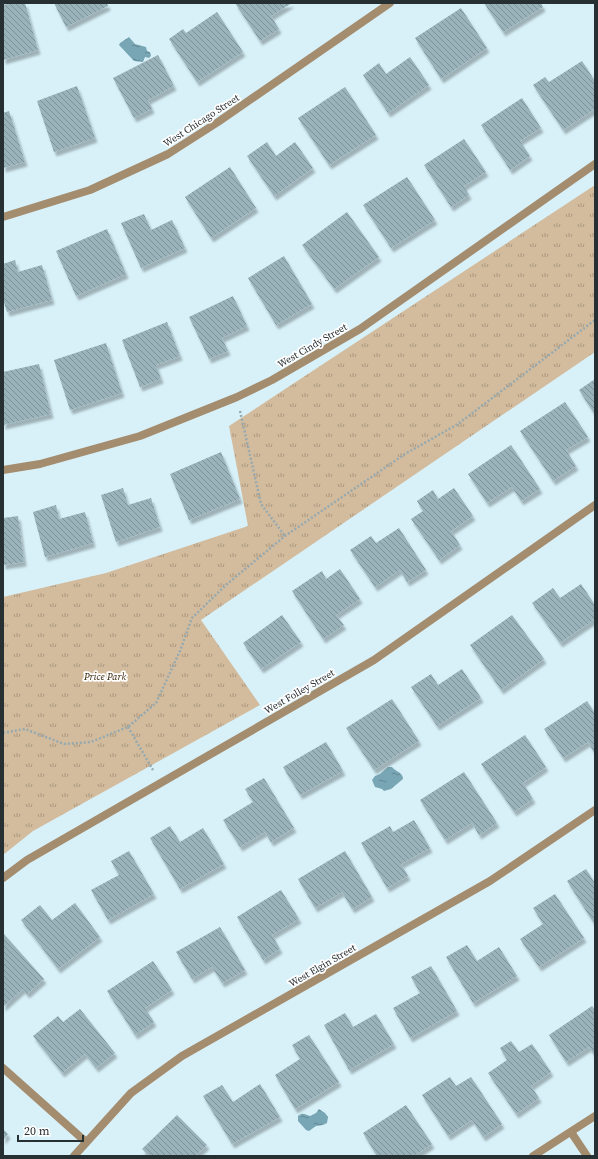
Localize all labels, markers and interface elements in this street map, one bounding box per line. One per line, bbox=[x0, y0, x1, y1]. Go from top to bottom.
street label: West Chicago Street bbox=[161, 91, 242, 150]
street label: West Cindy Street bbox=[275, 320, 350, 371]
street label: West Folley Street bbox=[262, 666, 337, 717]
park label: Price Park bbox=[83, 670, 126, 683]
street label: West Elgin Street bbox=[286, 941, 359, 990]
scale bar bbox=[18, 1117, 83, 1143]
text: 20 m bbox=[24, 1123, 50, 1139]

